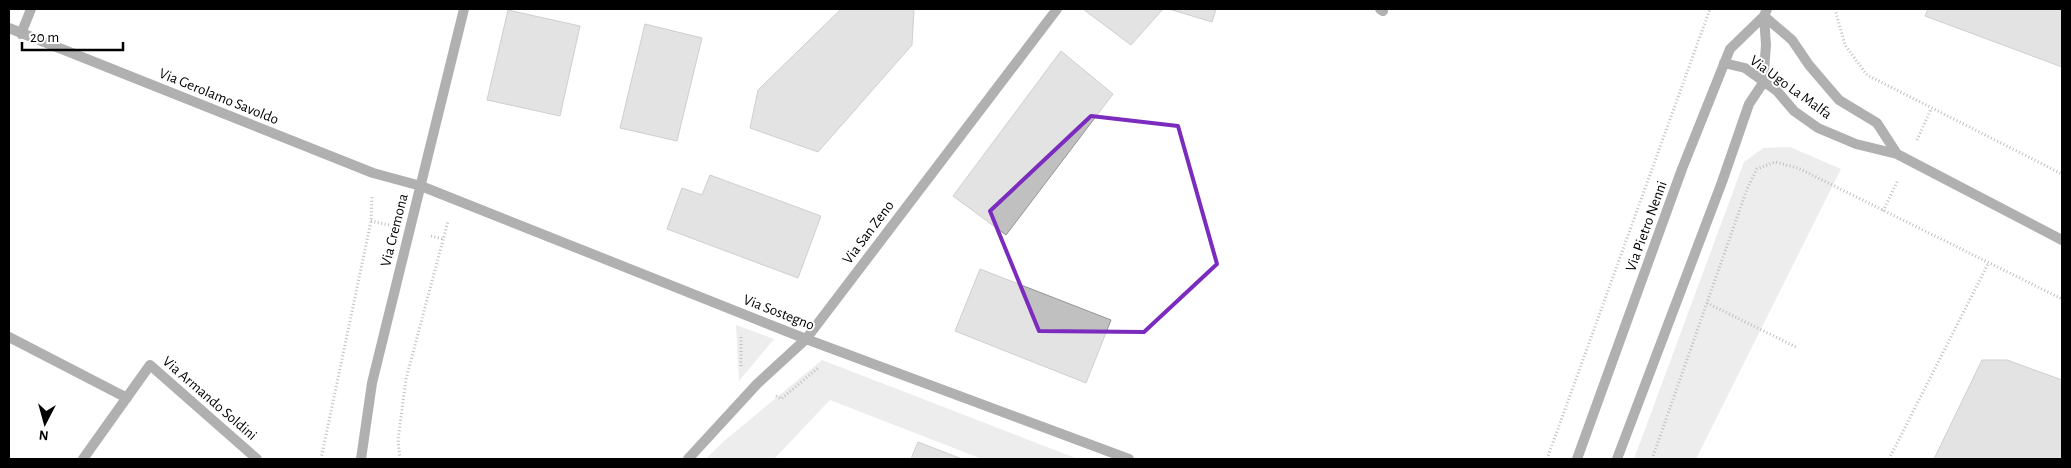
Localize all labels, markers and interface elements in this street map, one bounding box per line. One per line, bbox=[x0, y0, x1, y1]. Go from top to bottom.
scale bar bbox=[22, 20, 124, 52]
text: 20 m bbox=[30, 30, 59, 45]
street label: Via Ugo La Malfa bbox=[1747, 53, 1835, 122]
street label: Via Gerolamo Savoldo bbox=[157, 66, 281, 127]
street label: Via Pietro Nenni bbox=[1623, 179, 1670, 273]
street label: Via Cremona bbox=[378, 192, 411, 268]
street label: Via San Zeno bbox=[840, 198, 897, 267]
street label: Via Sostegno bbox=[741, 292, 816, 333]
street label: Via Armando Soldini bbox=[160, 353, 260, 443]
north arrow bbox=[20, 398, 70, 448]
text: N bbox=[38, 427, 49, 442]

